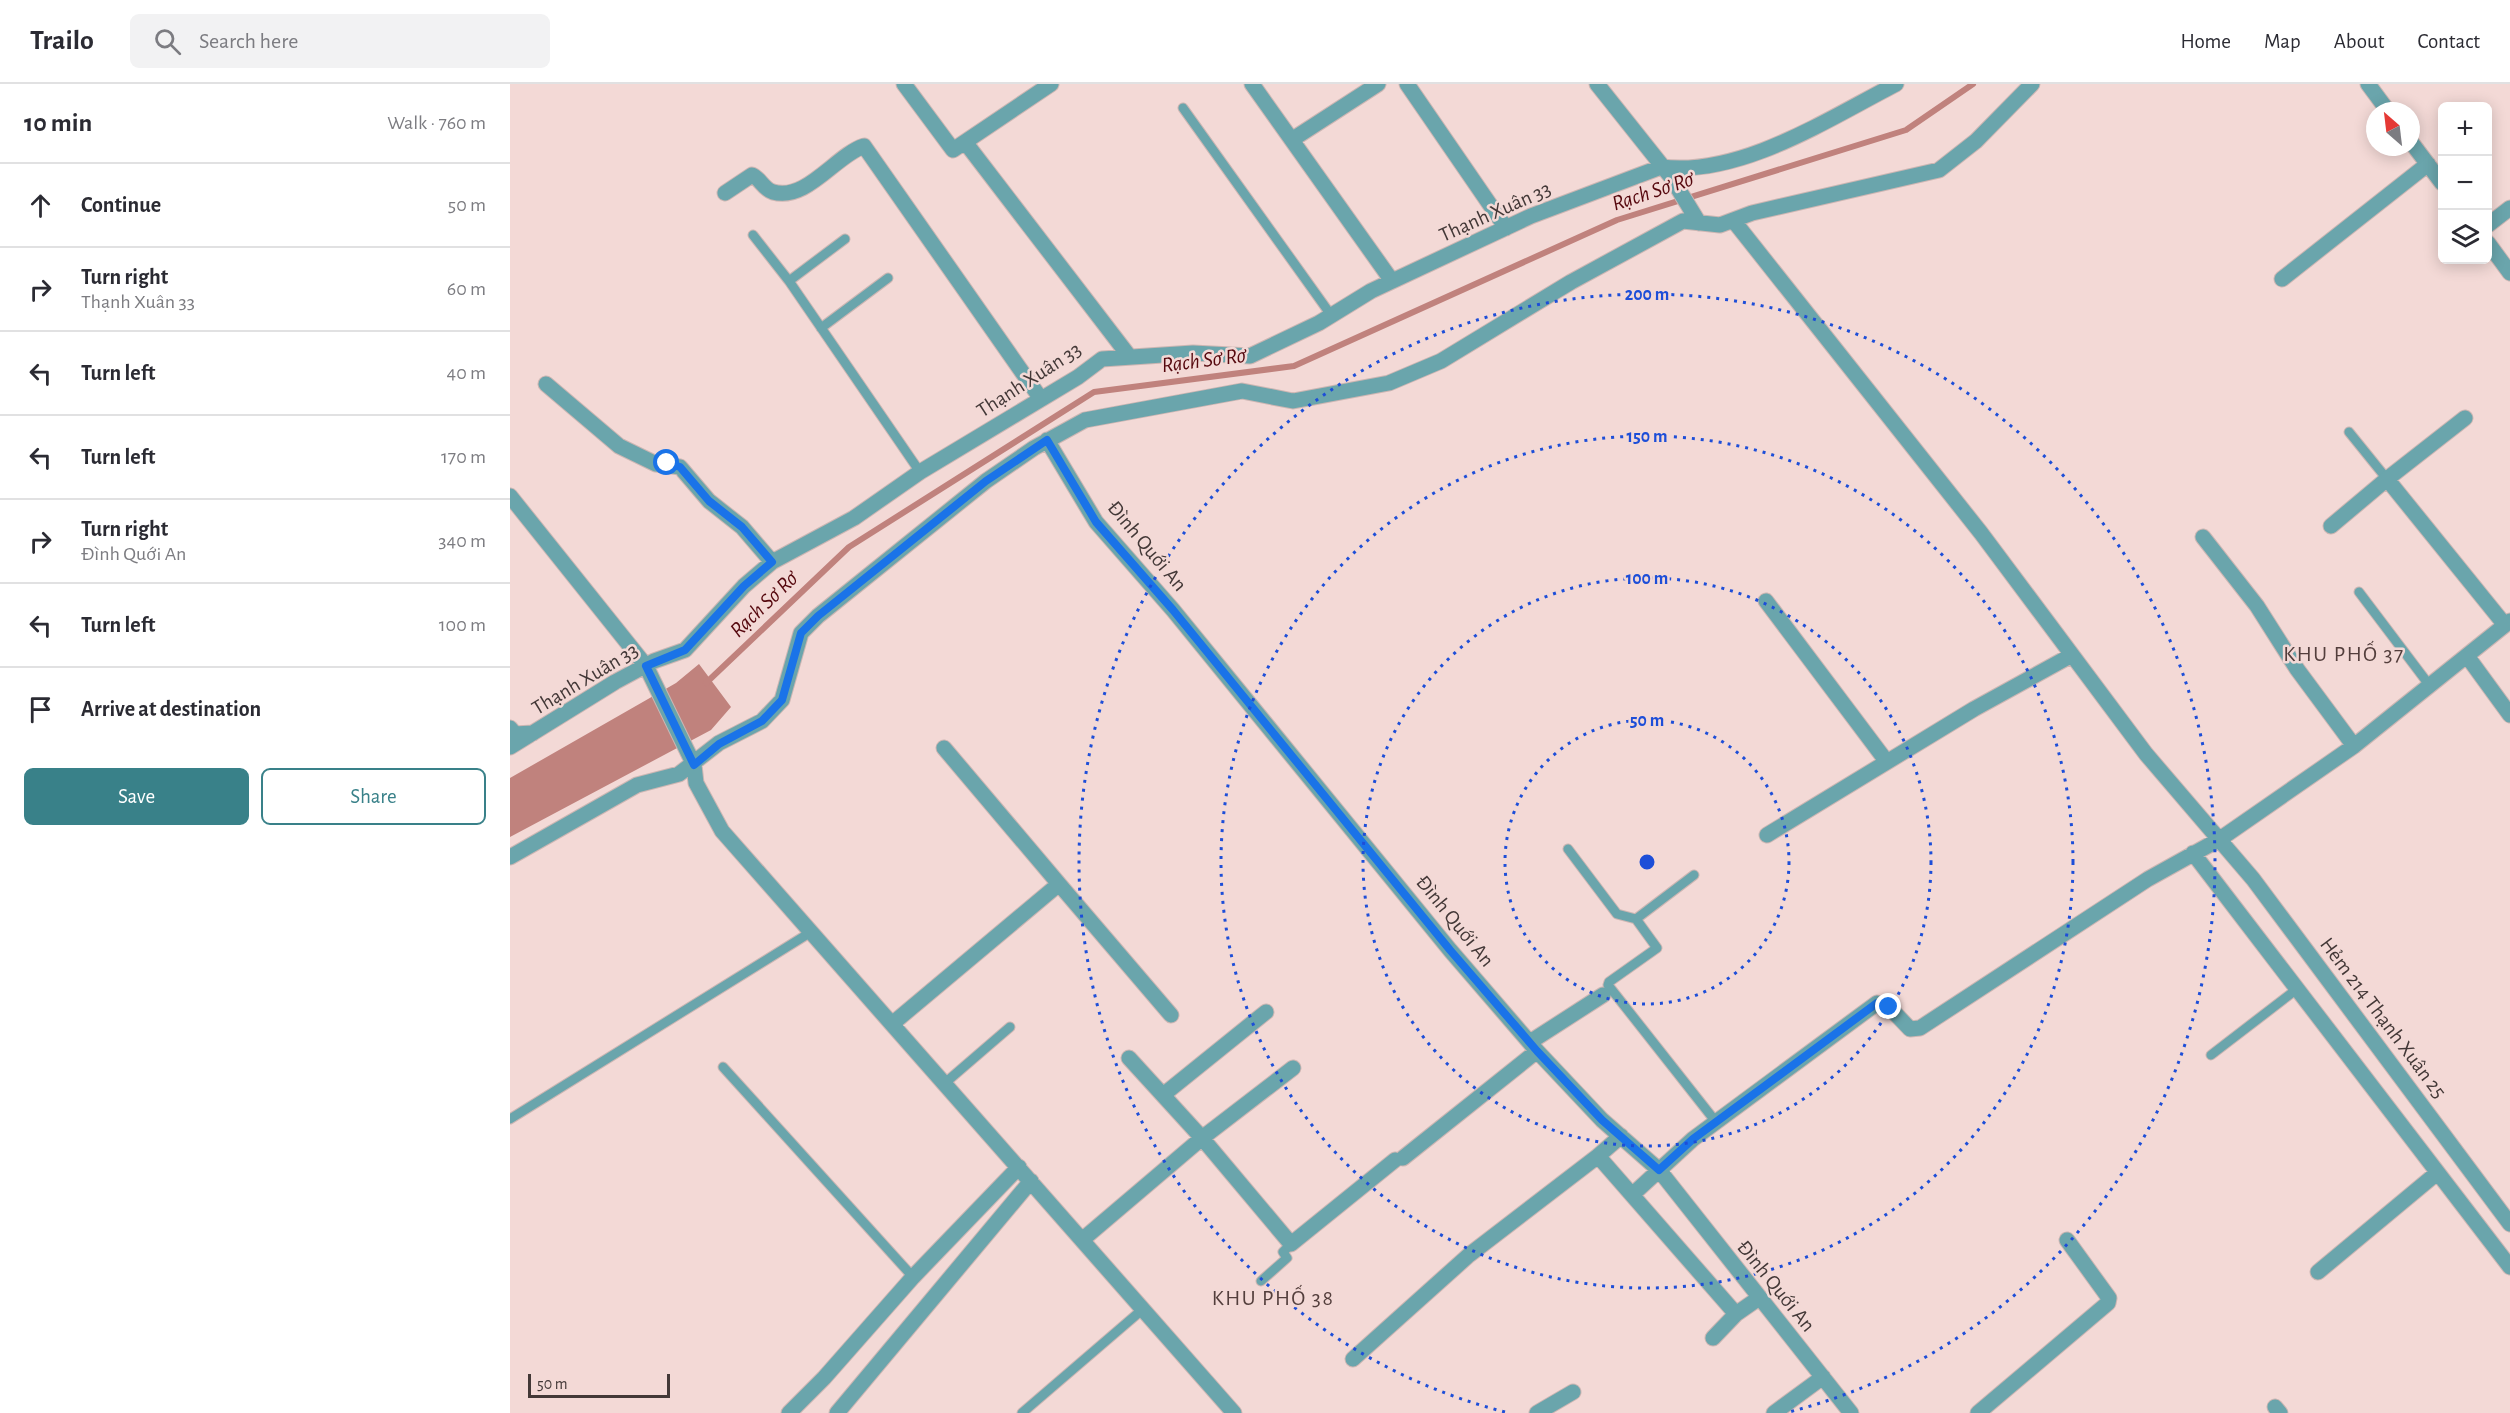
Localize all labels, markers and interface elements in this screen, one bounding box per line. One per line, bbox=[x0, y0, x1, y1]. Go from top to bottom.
search box bbox=[130, 14, 550, 68]
icon: search bbox=[151, 25, 184, 58]
text: Trailo bbox=[30, 27, 94, 55]
text: Search here bbox=[199, 30, 298, 52]
text: Home bbox=[2180, 31, 2231, 52]
text: Map bbox=[2264, 31, 2301, 52]
text: About bbox=[2334, 31, 2384, 52]
text: Contact bbox=[2417, 31, 2480, 52]
north arrow bbox=[2366, 102, 2420, 156]
map controls bbox=[2438, 102, 2492, 264]
button: + bbox=[2438, 102, 2492, 156]
text: 10 min bbox=[24, 110, 92, 136]
text: Walk · 760 m bbox=[387, 113, 486, 133]
button: − bbox=[2438, 156, 2492, 210]
water label: Rạch Sơ Rơ bbox=[1609, 167, 1698, 215]
street label: Thạnh Xuân 33 bbox=[1436, 178, 1554, 246]
icon: ahead bbox=[24, 189, 57, 222]
text: Continue bbox=[81, 194, 161, 216]
text: 50 m bbox=[448, 195, 486, 215]
button: layers bbox=[2438, 210, 2492, 264]
text: Turn right bbox=[81, 266, 168, 288]
icon: right bbox=[24, 273, 57, 306]
text: 60 m bbox=[447, 279, 486, 299]
text: 200 m bbox=[1625, 286, 1669, 304]
text: Thạnh Xuân 33 bbox=[81, 292, 195, 312]
street label: Thạnh Xuân 33 bbox=[973, 339, 1085, 421]
water label: Rạch Sơ Rơ bbox=[1160, 344, 1249, 376]
icon: left bbox=[24, 357, 57, 390]
text: Turn left bbox=[81, 362, 155, 384]
text: 40 m bbox=[447, 363, 486, 383]
text: 150 m bbox=[1627, 428, 1667, 446]
icon: left bbox=[24, 441, 57, 474]
text: Turn left bbox=[81, 446, 155, 468]
text: 170 m bbox=[441, 447, 486, 467]
route start bbox=[653, 449, 679, 475]
street label: Đình Quới An bbox=[1103, 497, 1191, 595]
text: Turn right bbox=[81, 518, 168, 540]
icon: right bbox=[24, 525, 57, 558]
text: 340 m bbox=[438, 531, 486, 551]
text: Đình Quới An bbox=[81, 544, 186, 564]
water label: Rạch Sơ Rơ bbox=[726, 566, 803, 641]
text: 100 m bbox=[1626, 570, 1668, 588]
icon: left bbox=[24, 609, 57, 642]
text: Turn left bbox=[81, 614, 155, 636]
text: 100 m bbox=[439, 615, 486, 635]
street label: Thạnh Xuân 33 bbox=[528, 639, 642, 719]
district label: KHU PHỐ 37 bbox=[2283, 640, 2405, 665]
icon: arrive bbox=[24, 693, 57, 726]
text: Arrive at destination bbox=[81, 698, 261, 720]
text: 50 m bbox=[1630, 712, 1664, 730]
button: Save bbox=[24, 768, 249, 825]
button: Share bbox=[261, 768, 486, 825]
centre of rings bbox=[1637, 852, 1657, 872]
street label: Đình Quới An bbox=[1412, 871, 1498, 971]
street label: Hẻm 214 Thạnh Xuân 25 bbox=[2316, 934, 2450, 1102]
route end bbox=[1875, 993, 1901, 1019]
street label: Đình Quới An bbox=[1733, 1236, 1819, 1336]
district label: KHU PHỐ 38 bbox=[1212, 1284, 1334, 1309]
scale bar bbox=[528, 1371, 670, 1398]
text: 50 m bbox=[537, 1376, 568, 1392]

